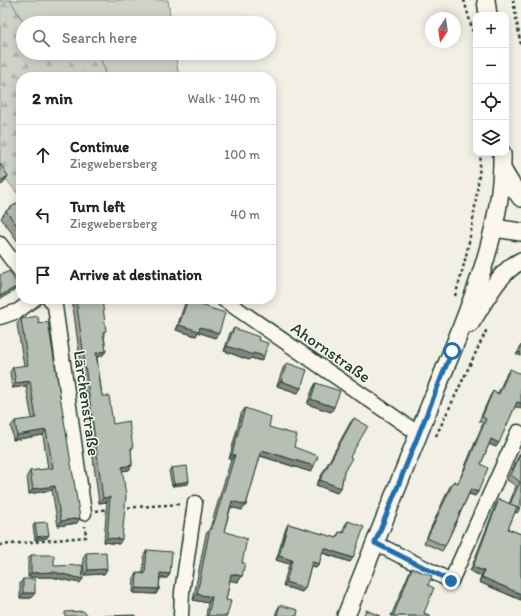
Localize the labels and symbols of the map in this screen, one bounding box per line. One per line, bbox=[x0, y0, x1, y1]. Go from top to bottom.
north arrow bbox=[425, 12, 461, 48]
street label: Ahornstraße bbox=[287, 317, 375, 387]
route start bbox=[443, 342, 461, 360]
street label: Lärchenstraße bbox=[70, 349, 104, 457]
route end bbox=[442, 572, 460, 590]

